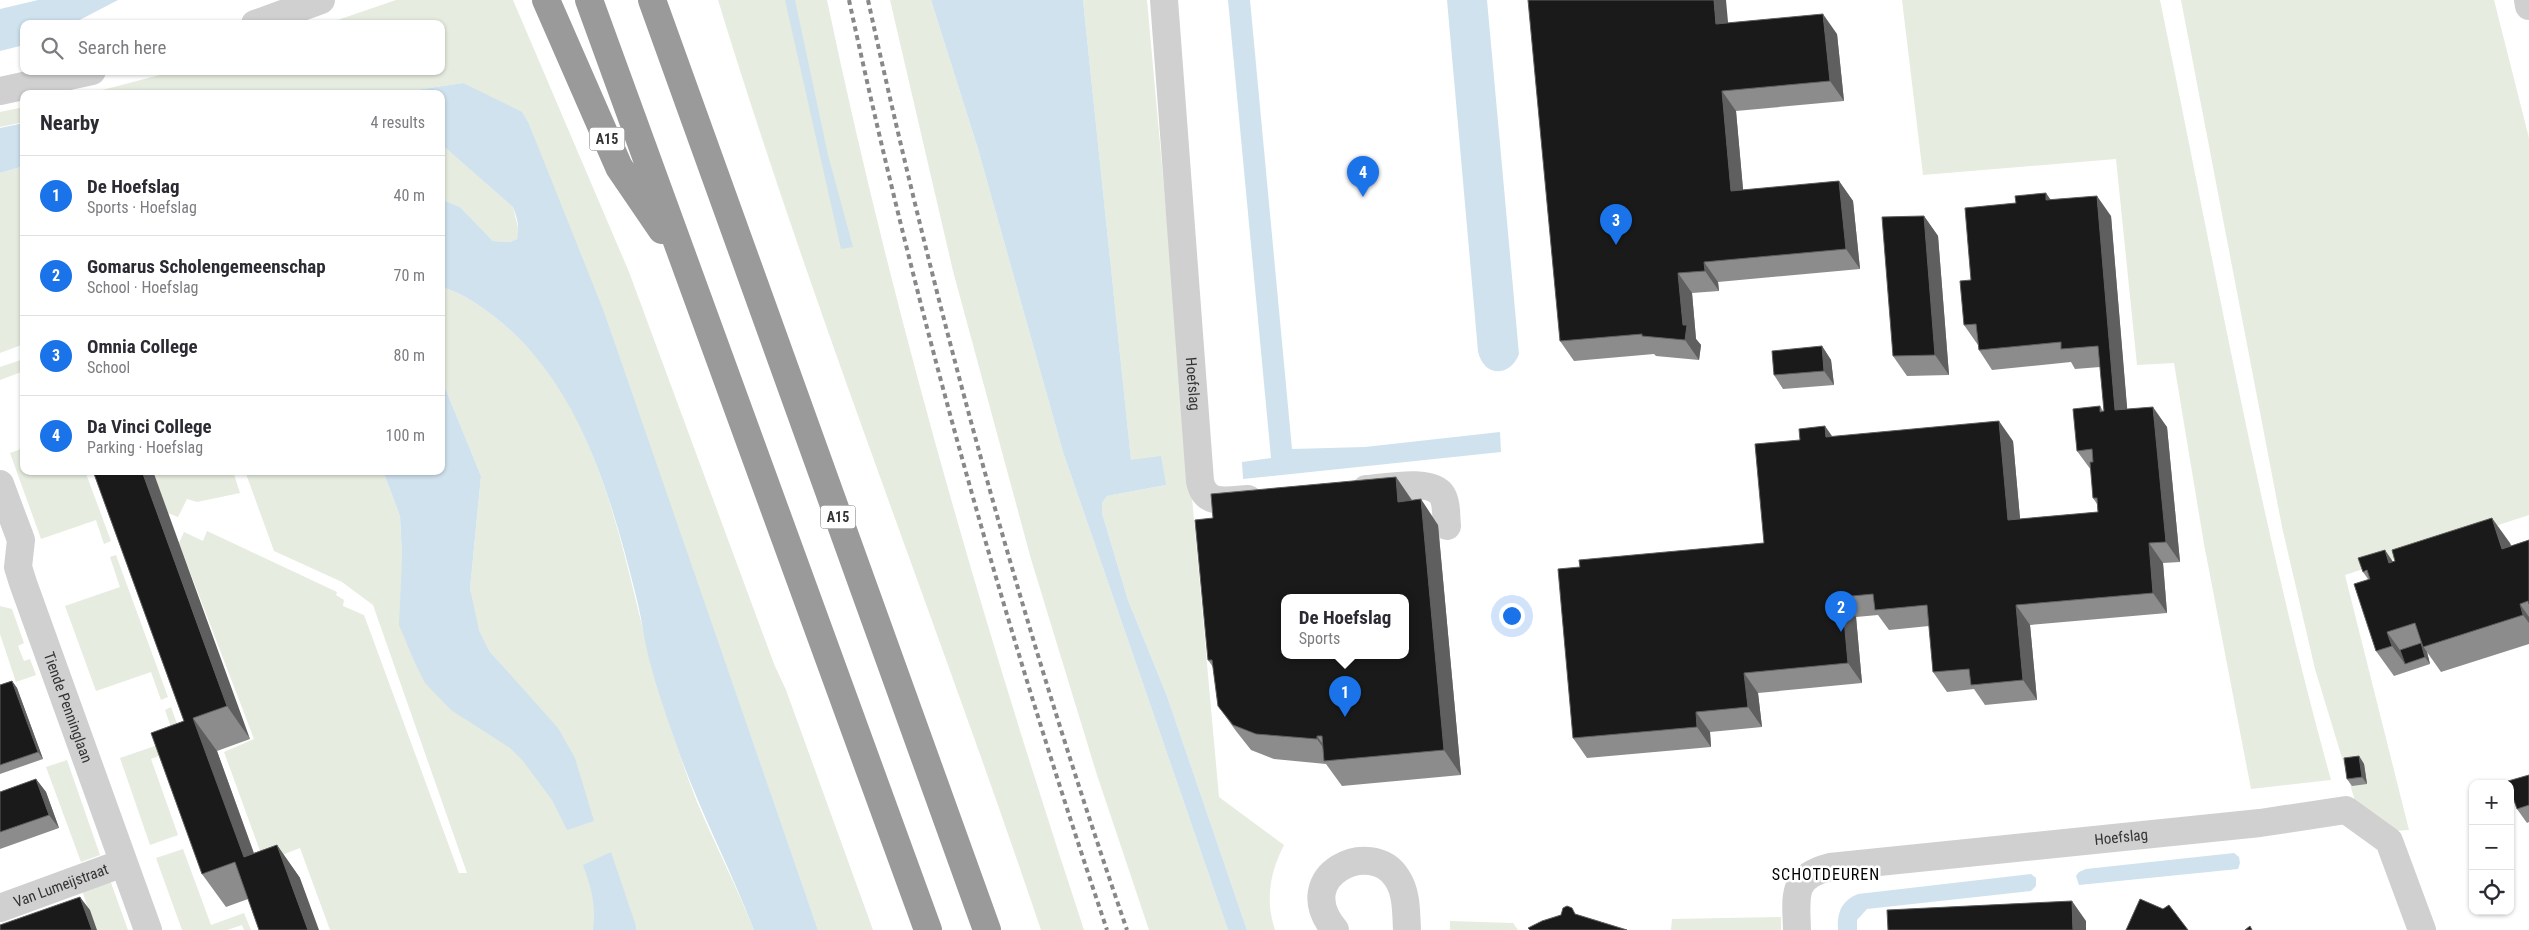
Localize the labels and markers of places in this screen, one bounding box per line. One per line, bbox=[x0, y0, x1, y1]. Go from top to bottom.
pin: 4 bbox=[1347, 156, 1379, 197]
pin: 3 bbox=[1600, 204, 1632, 245]
pin: 2 bbox=[1825, 591, 1857, 632]
pin: 1 bbox=[1329, 676, 1361, 717]

